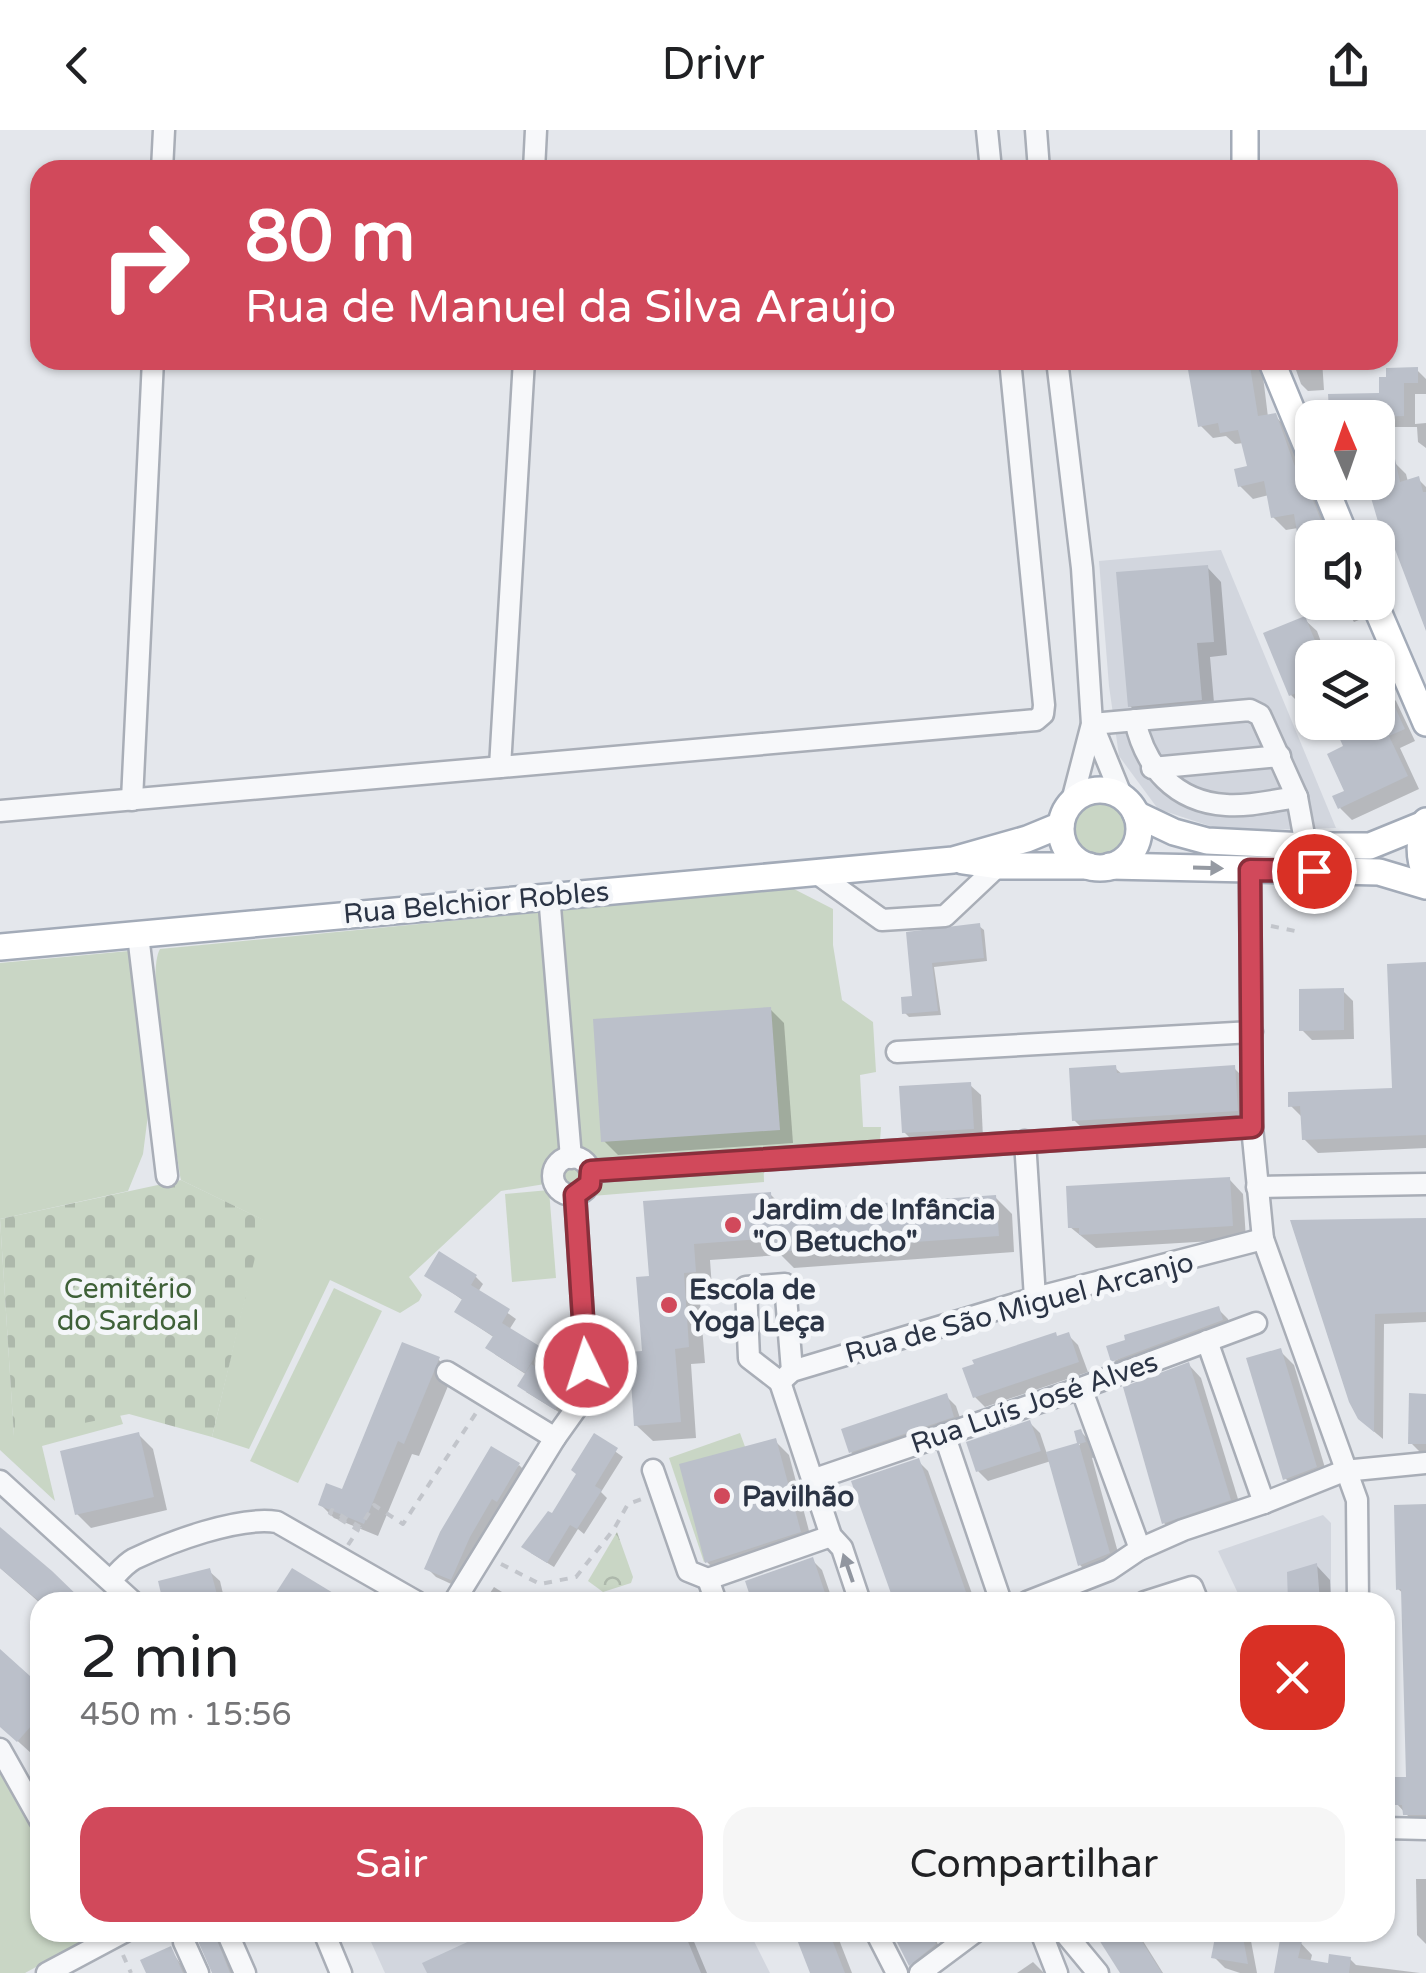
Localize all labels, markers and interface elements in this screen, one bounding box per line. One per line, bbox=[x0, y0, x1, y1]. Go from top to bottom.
icon: back bbox=[50, 38, 105, 93]
text: Drivr bbox=[662, 38, 764, 92]
icon: share bbox=[1321, 38, 1376, 93]
text: 80 m bbox=[245, 196, 415, 280]
icon: right bbox=[80, 200, 210, 330]
text: Rua de Manuel da Silva Araújo bbox=[245, 281, 896, 335]
north arrow bbox=[1295, 400, 1395, 500]
map controls bbox=[1295, 400, 1395, 740]
button: sound bbox=[1295, 520, 1395, 620]
button: layers bbox=[1295, 640, 1395, 740]
pin bbox=[1272, 829, 1357, 914]
icon: arrive bbox=[1287, 844, 1342, 899]
one-way arrow bbox=[1192, 860, 1224, 876]
street label: Rua Belchior Robles bbox=[342, 874, 611, 932]
place label: Jardim de Infância "O Betucho" bbox=[752, 1193, 996, 1259]
marker: Jardim de Infância "O Betucho" bbox=[722, 1214, 744, 1236]
street label: Rua de São Miguel Arcanjo bbox=[841, 1245, 1197, 1371]
park label: Cemitério do Sardoal bbox=[57, 1272, 199, 1338]
place label: Escola de Yoga Leça bbox=[689, 1273, 825, 1339]
marker: Escola de Yoga Leça bbox=[658, 1294, 680, 1316]
position arrow bbox=[534, 1313, 638, 1417]
street label: Rua Luís José Alves bbox=[906, 1345, 1162, 1461]
place label: Pavilhão bbox=[742, 1480, 854, 1514]
marker: Pavilhão bbox=[711, 1485, 733, 1507]
one-way arrow bbox=[840, 1552, 855, 1582]
text: 2 min bbox=[80, 1622, 240, 1694]
button: close bbox=[1240, 1625, 1345, 1730]
text: 450 m · 15:56 bbox=[80, 1696, 292, 1734]
button: Sair bbox=[80, 1807, 703, 1922]
button: Compartilhar bbox=[723, 1807, 1345, 1922]

